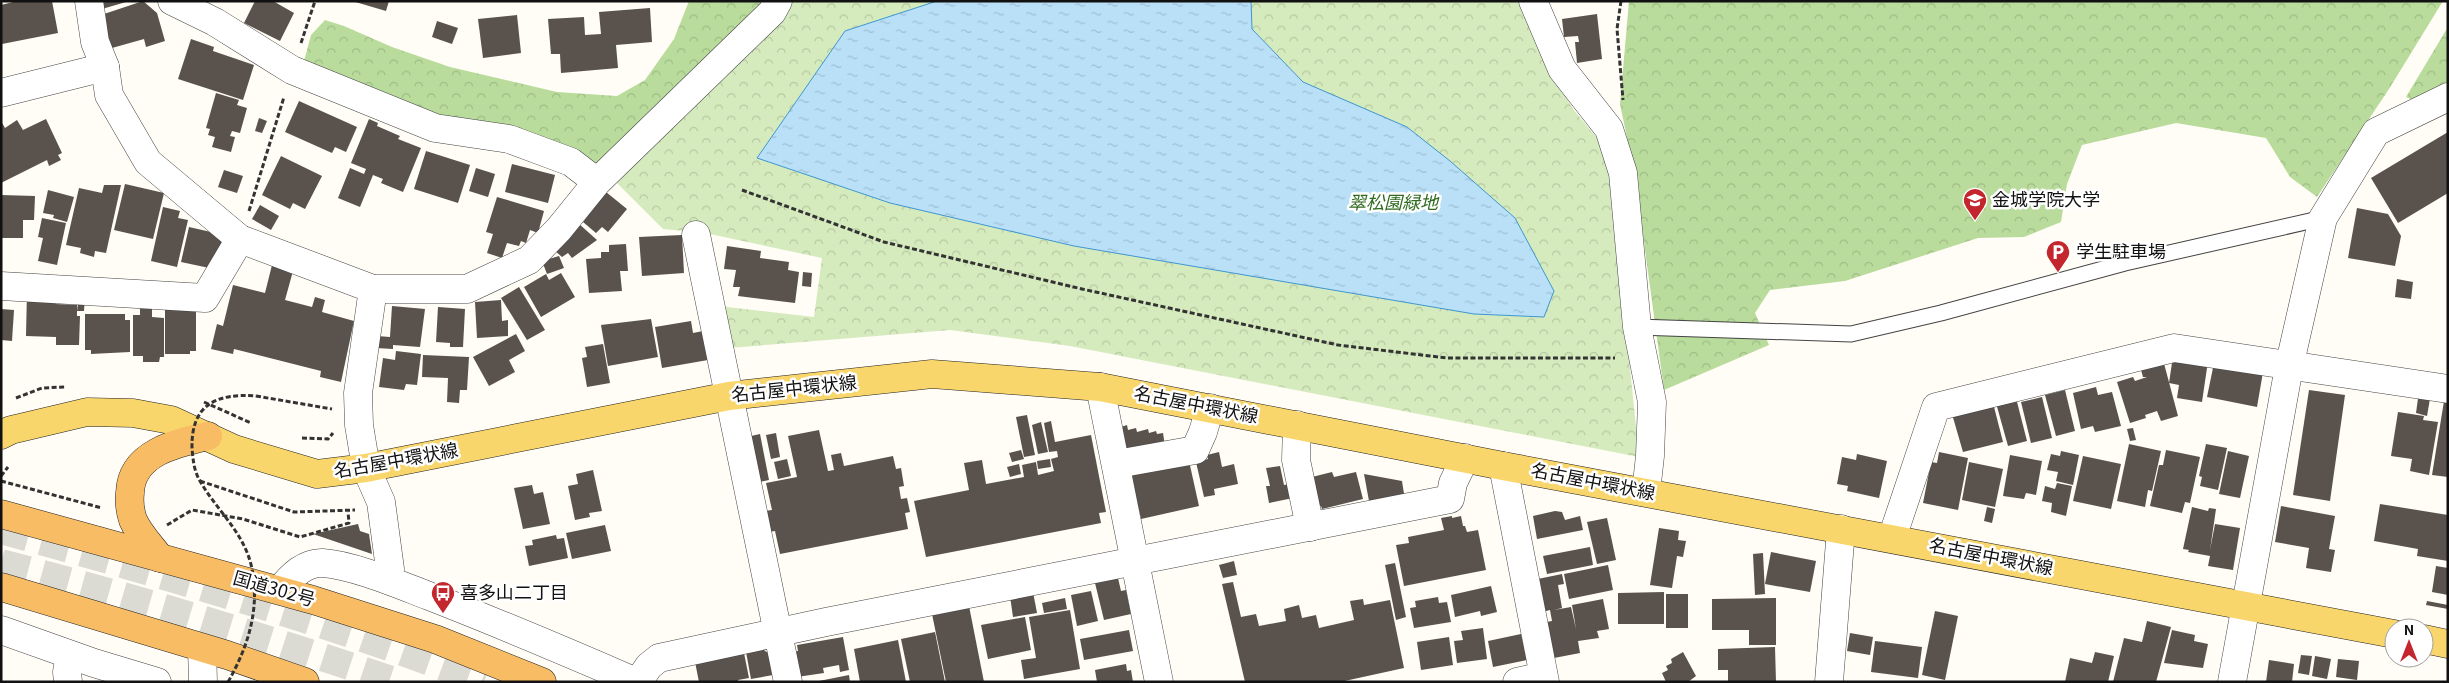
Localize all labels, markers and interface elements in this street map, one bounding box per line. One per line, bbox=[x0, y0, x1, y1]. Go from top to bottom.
place label: 金城学院大学 bbox=[1992, 185, 2100, 211]
school or university icon: 金城学院大学 bbox=[1962, 187, 1988, 221]
park label: 翠松園緑地 bbox=[1348, 188, 1440, 214]
place label: 学生駐車場 bbox=[2076, 237, 2166, 263]
parking icon: 学生駐車場 bbox=[2045, 239, 2071, 273]
street label: 名古屋中環状線 bbox=[730, 367, 858, 407]
street label: 名古屋中環状線 bbox=[1132, 378, 1261, 428]
street label: 名古屋中環状線 bbox=[331, 435, 460, 483]
street label: 名古屋中環状線 bbox=[1529, 455, 1658, 505]
street label: 名古屋中環状線 bbox=[1927, 530, 2056, 580]
street label: 国道302号 bbox=[231, 563, 319, 611]
place label: 喜多山二丁目 bbox=[460, 578, 568, 604]
bus stop icon: 喜多山二丁目 bbox=[430, 580, 456, 614]
north arrow bbox=[2384, 618, 2434, 668]
text: N bbox=[2404, 619, 2414, 639]

